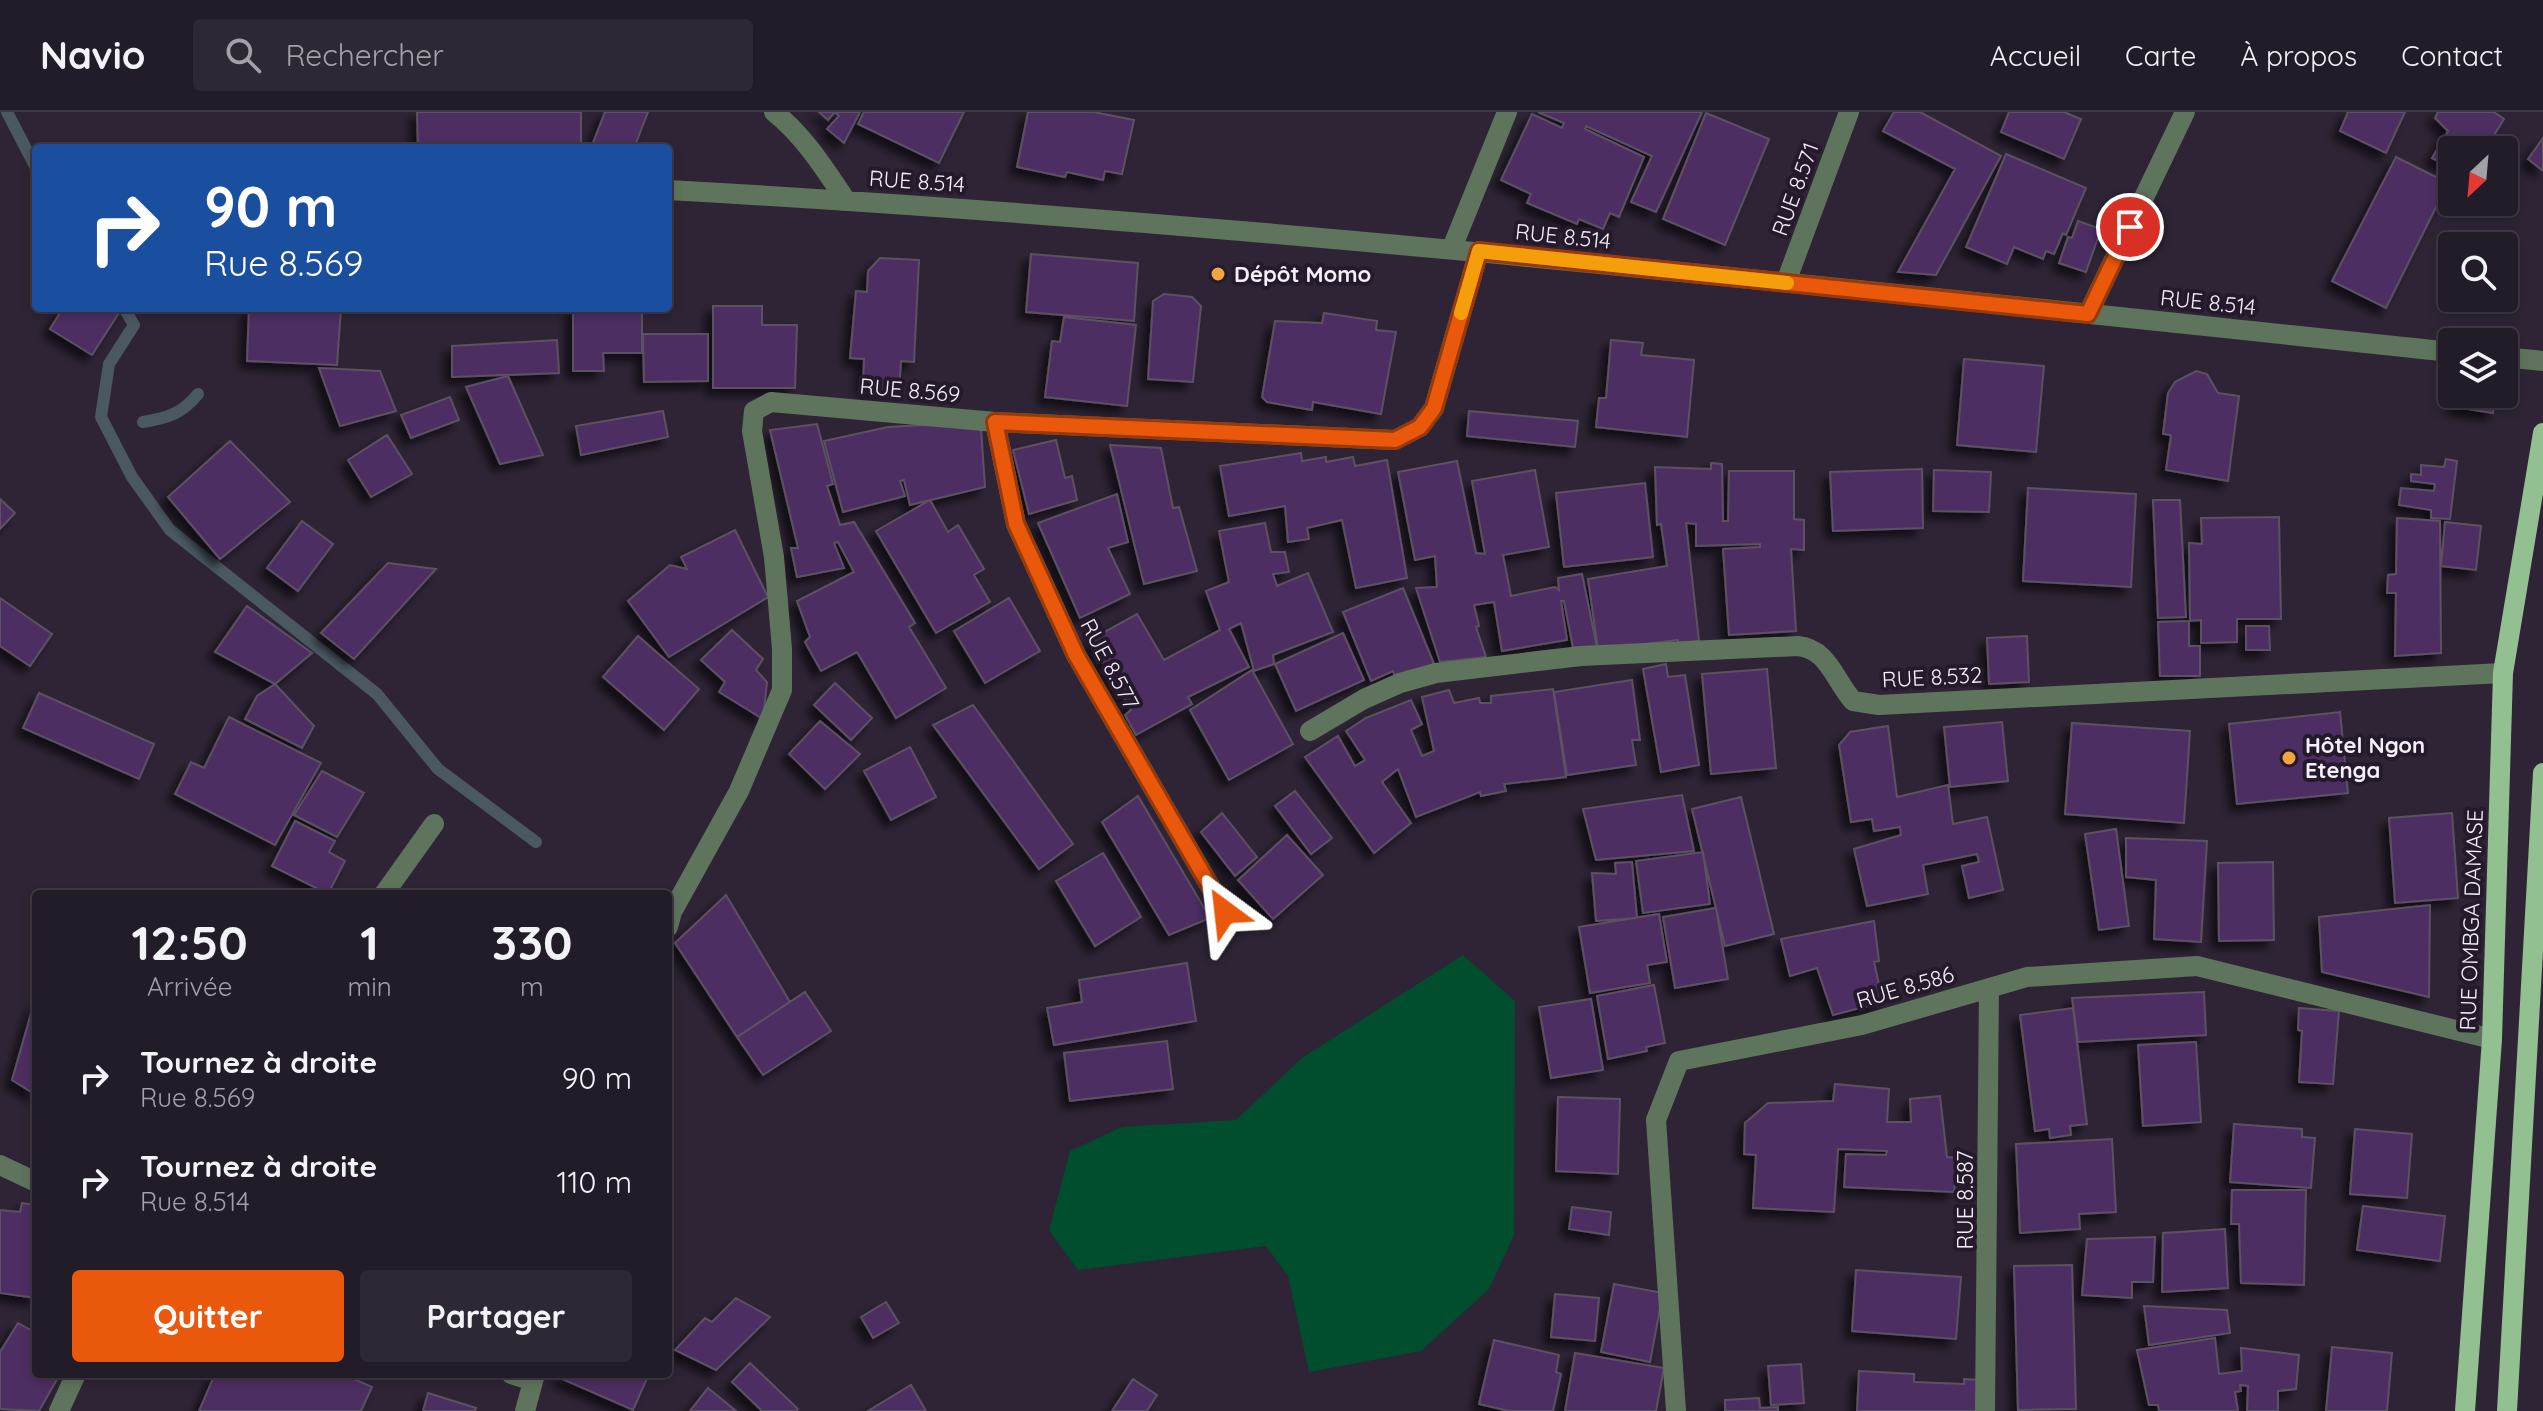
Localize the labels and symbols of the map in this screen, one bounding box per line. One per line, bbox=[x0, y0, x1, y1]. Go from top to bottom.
north arrow bbox=[2438, 136, 2518, 216]
street label: RUE 8.571 bbox=[1765, 139, 1825, 239]
street label: RUE 8.514 bbox=[868, 164, 966, 198]
pin bbox=[2096, 193, 2164, 261]
street label: RUE 8.514 bbox=[1514, 217, 1612, 255]
place label: Dépôt Momo bbox=[1234, 260, 1371, 288]
marker: Dépôt Momo bbox=[1209, 265, 1227, 283]
street label: RUE 8.514 bbox=[2159, 283, 2257, 321]
street label: RUE 8.569 bbox=[859, 372, 961, 408]
street label: RUE 8.577 bbox=[1074, 614, 1146, 714]
street label: RUE 8.532 bbox=[1881, 660, 1983, 694]
place label: Hôtel Ngon Etenga bbox=[2305, 731, 2425, 784]
marker: Hôtel Ngon Etenga bbox=[2280, 749, 2298, 767]
street label: RUE OMBGA DAMASE bbox=[2453, 809, 2489, 1031]
position arrow bbox=[1183, 870, 1267, 954]
street label: RUE 8.586 bbox=[1853, 960, 1957, 1014]
street label: RUE 8.587 bbox=[1951, 1150, 1979, 1250]

